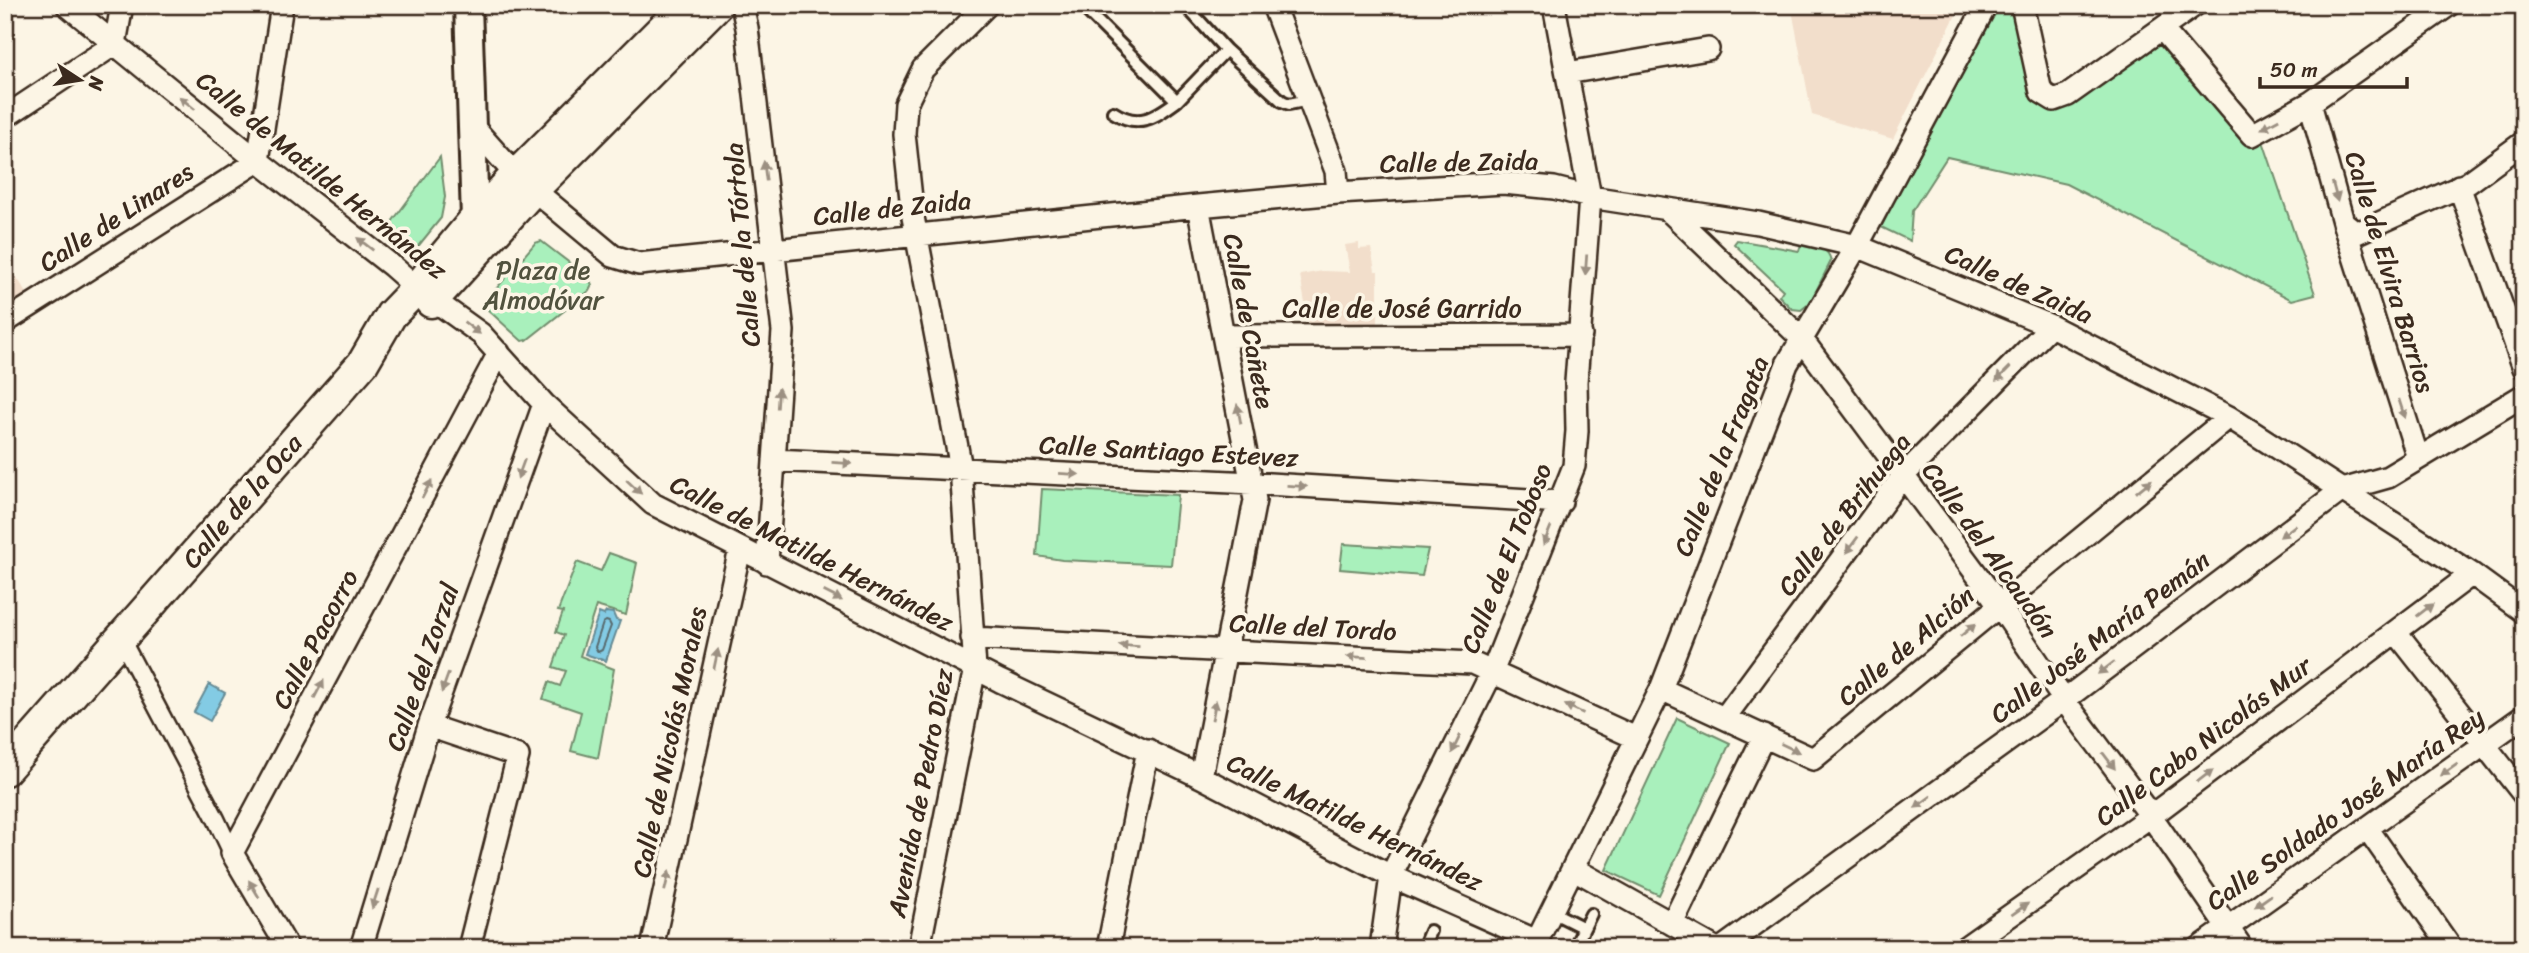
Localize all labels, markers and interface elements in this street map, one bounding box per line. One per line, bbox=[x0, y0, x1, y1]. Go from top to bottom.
north arrow bbox=[46, 46, 116, 116]
scale bar bbox=[2260, 46, 2406, 90]
text: 50 m bbox=[2270, 51, 2318, 89]
street label: Calle de Matilde Hernández bbox=[186, 58, 459, 292]
text: N bbox=[78, 73, 114, 94]
one-way arrow bbox=[178, 95, 196, 110]
one-way arrow bbox=[2261, 118, 2280, 130]
street label: Calle de Zaida bbox=[1379, 138, 1539, 186]
street label: Calle de la Tórtola bbox=[710, 141, 774, 349]
street label: Calle de Elvira Barrios bbox=[2331, 145, 2449, 399]
street label: Calle de Linares bbox=[29, 149, 203, 285]
one-way arrow bbox=[759, 160, 770, 182]
street label: Calle de Zaida bbox=[811, 177, 973, 239]
one-way arrow bbox=[2330, 182, 2340, 203]
street label: Calle de Cañete bbox=[1209, 229, 1289, 413]
street label: Calle de Zaida bbox=[1937, 231, 2101, 337]
one-way arrow bbox=[356, 238, 374, 252]
park label: Plaza de Almodóvar bbox=[482, 247, 605, 323]
one-way arrow bbox=[1580, 255, 1591, 277]
street label: Calle de José Garrido bbox=[1282, 285, 1522, 331]
one-way arrow bbox=[463, 321, 481, 335]
street label: Calle de la Fragata bbox=[1660, 349, 1782, 563]
one-way arrow bbox=[1994, 366, 2011, 383]
one-way arrow bbox=[773, 386, 784, 408]
one-way arrow bbox=[2398, 399, 2408, 420]
one-way arrow bbox=[1233, 403, 1244, 425]
street label: Calle Santiago Estevez bbox=[1038, 421, 1301, 481]
street label: Calle de la Oca bbox=[170, 422, 315, 579]
street label: Calle de Brihuega bbox=[1765, 422, 1923, 606]
street label: Calle del Alcaudón bbox=[1910, 452, 2070, 648]
street label: Calle de El Toboso bbox=[1447, 456, 1565, 660]
one-way arrow bbox=[831, 457, 853, 468]
one-way arrow bbox=[515, 458, 526, 479]
street label: Calle de Matilde Hernández bbox=[662, 461, 963, 645]
one-way arrow bbox=[1059, 468, 1081, 479]
one-way arrow bbox=[421, 479, 433, 499]
one-way arrow bbox=[625, 479, 642, 495]
one-way arrow bbox=[2135, 479, 2153, 494]
one-way arrow bbox=[1286, 480, 1308, 491]
one-way arrow bbox=[2279, 524, 2297, 538]
one-way arrow bbox=[1542, 526, 1553, 547]
one-way arrow bbox=[1845, 535, 1860, 553]
street label: Calle José María Pemán bbox=[1979, 538, 2221, 736]
street label: Calle Pacorro bbox=[259, 561, 371, 717]
street label: Calle de Alción bbox=[1826, 574, 1986, 718]
street label: Calle del Zorzal bbox=[372, 576, 472, 757]
one-way arrow bbox=[823, 591, 843, 602]
street label: Calle del Tordo bbox=[1228, 600, 1398, 654]
street label: Calle de Nicolás Morales bbox=[618, 602, 720, 882]
one-way arrow bbox=[2416, 602, 2434, 617]
one-way arrow bbox=[1959, 622, 1977, 638]
one-way arrow bbox=[1118, 640, 1140, 651]
street label: Calle Cabo Nicolás Mur bbox=[2084, 643, 2323, 838]
one-way arrow bbox=[711, 648, 722, 670]
one-way arrow bbox=[1345, 651, 1367, 662]
one-way arrow bbox=[2097, 661, 2116, 675]
street label: Avenida de Pedro Díez bbox=[873, 664, 967, 922]
one-way arrow bbox=[439, 672, 450, 693]
one-way arrow bbox=[313, 679, 325, 699]
street label: Calle Soldado José María Rey bbox=[2196, 695, 2494, 923]
one-way arrow bbox=[1209, 699, 1220, 721]
one-way arrow bbox=[1564, 703, 1584, 715]
one-way arrow bbox=[1450, 734, 1461, 754]
street label: Calle Matilde Hernández bbox=[1219, 740, 1492, 904]
one-way arrow bbox=[1780, 743, 1800, 754]
one-way arrow bbox=[2102, 751, 2117, 769]
one-way arrow bbox=[2440, 763, 2458, 777]
one-way arrow bbox=[2195, 769, 2214, 783]
one-way arrow bbox=[1914, 795, 1932, 809]
one-way arrow bbox=[662, 870, 673, 892]
one-way arrow bbox=[247, 880, 260, 899]
one-way arrow bbox=[369, 889, 379, 910]
one-way arrow bbox=[2254, 894, 2272, 908]
one-way arrow bbox=[2011, 902, 2029, 916]

